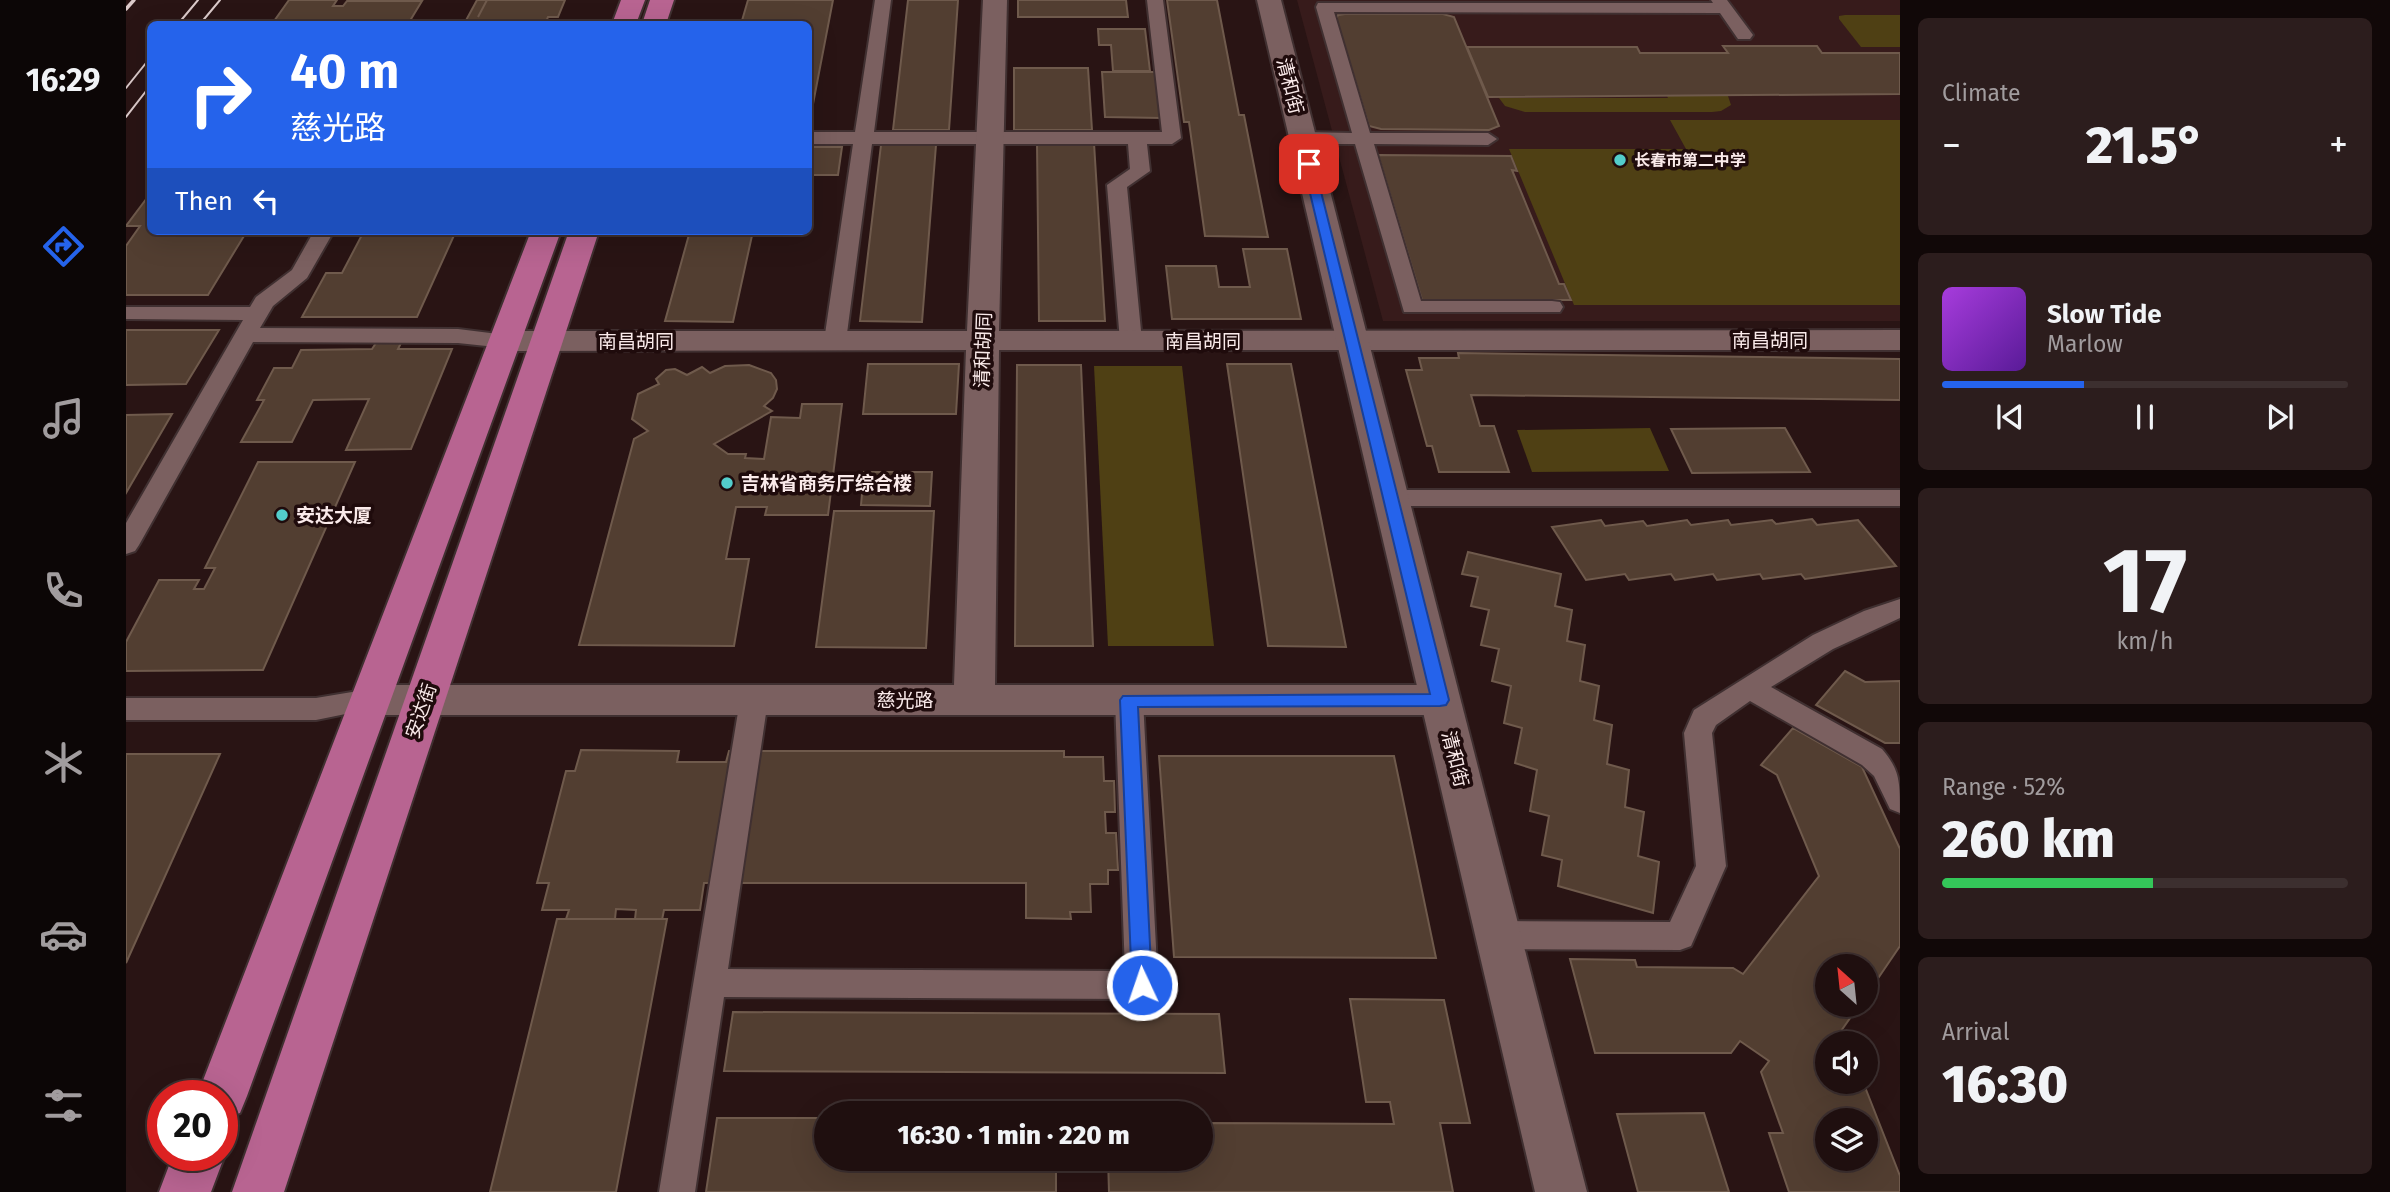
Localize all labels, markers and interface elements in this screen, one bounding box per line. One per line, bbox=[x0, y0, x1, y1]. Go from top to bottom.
text: 40 m bbox=[290, 42, 399, 101]
icon: right bbox=[175, 49, 266, 140]
street label: 清和街 bbox=[1272, 56, 1308, 116]
text: 16:29 bbox=[26, 61, 100, 99]
text: Climate bbox=[1942, 79, 2021, 107]
text: 慈光路 bbox=[290, 109, 386, 147]
text: 21.5° bbox=[2086, 114, 2204, 177]
text: − bbox=[1942, 122, 1961, 168]
text: + bbox=[2329, 122, 2348, 168]
pin bbox=[1279, 134, 1339, 194]
icon: arrive bbox=[1290, 145, 1328, 183]
place label: 长春市第二中学 bbox=[1634, 151, 1746, 170]
marker: 长春市第二中学 bbox=[1612, 152, 1628, 168]
icon: left bbox=[247, 182, 285, 220]
text: Then bbox=[175, 186, 233, 217]
icon: directions bbox=[39, 222, 88, 271]
text: Slow Tide bbox=[2047, 299, 2162, 330]
street label: 清和胡同 bbox=[970, 312, 996, 388]
street label: 南昌胡同 bbox=[1732, 329, 1808, 352]
street label: 南昌胡同 bbox=[598, 330, 674, 353]
street label: 南昌胡同 bbox=[1165, 330, 1241, 353]
text: Marlow bbox=[2047, 330, 2123, 358]
icon: music bbox=[39, 394, 88, 443]
icon: previous bbox=[1991, 398, 2029, 436]
icon: pause bbox=[2126, 398, 2164, 436]
icon: next bbox=[2261, 398, 2299, 436]
place label: 吉林省商务厅综合楼 bbox=[741, 472, 912, 495]
marker: 吉林省商务厅综合楼 bbox=[719, 475, 735, 491]
place label: 安达大厦 bbox=[296, 504, 372, 527]
marker: 安达大厦 bbox=[274, 507, 290, 523]
text: 17 bbox=[2103, 527, 2187, 636]
icon: phone bbox=[39, 566, 88, 615]
text: km/h bbox=[2117, 627, 2173, 655]
street label: 安达街 bbox=[401, 680, 441, 742]
street label: 慈光路 bbox=[876, 689, 934, 712]
street label: 清和街 bbox=[1437, 729, 1473, 789]
icon: climate bbox=[39, 738, 88, 787]
text: Range · 52% bbox=[1942, 773, 2065, 801]
text: 260 km bbox=[1942, 808, 2115, 871]
icon: car bbox=[39, 910, 88, 959]
position arrow bbox=[1105, 948, 1179, 1022]
north arrow bbox=[1815, 954, 1878, 1017]
map controls bbox=[1815, 954, 1878, 1171]
text: Arrival bbox=[1942, 1018, 2009, 1046]
button: sound bbox=[1815, 1031, 1878, 1094]
text: 16:30 bbox=[1942, 1053, 2068, 1116]
speed limit sign: 20 bbox=[147, 1080, 238, 1171]
icon: filters bbox=[39, 1081, 88, 1130]
button: layers bbox=[1815, 1108, 1878, 1171]
text: 16:30 · 1 min · 220 m bbox=[897, 1120, 1130, 1151]

